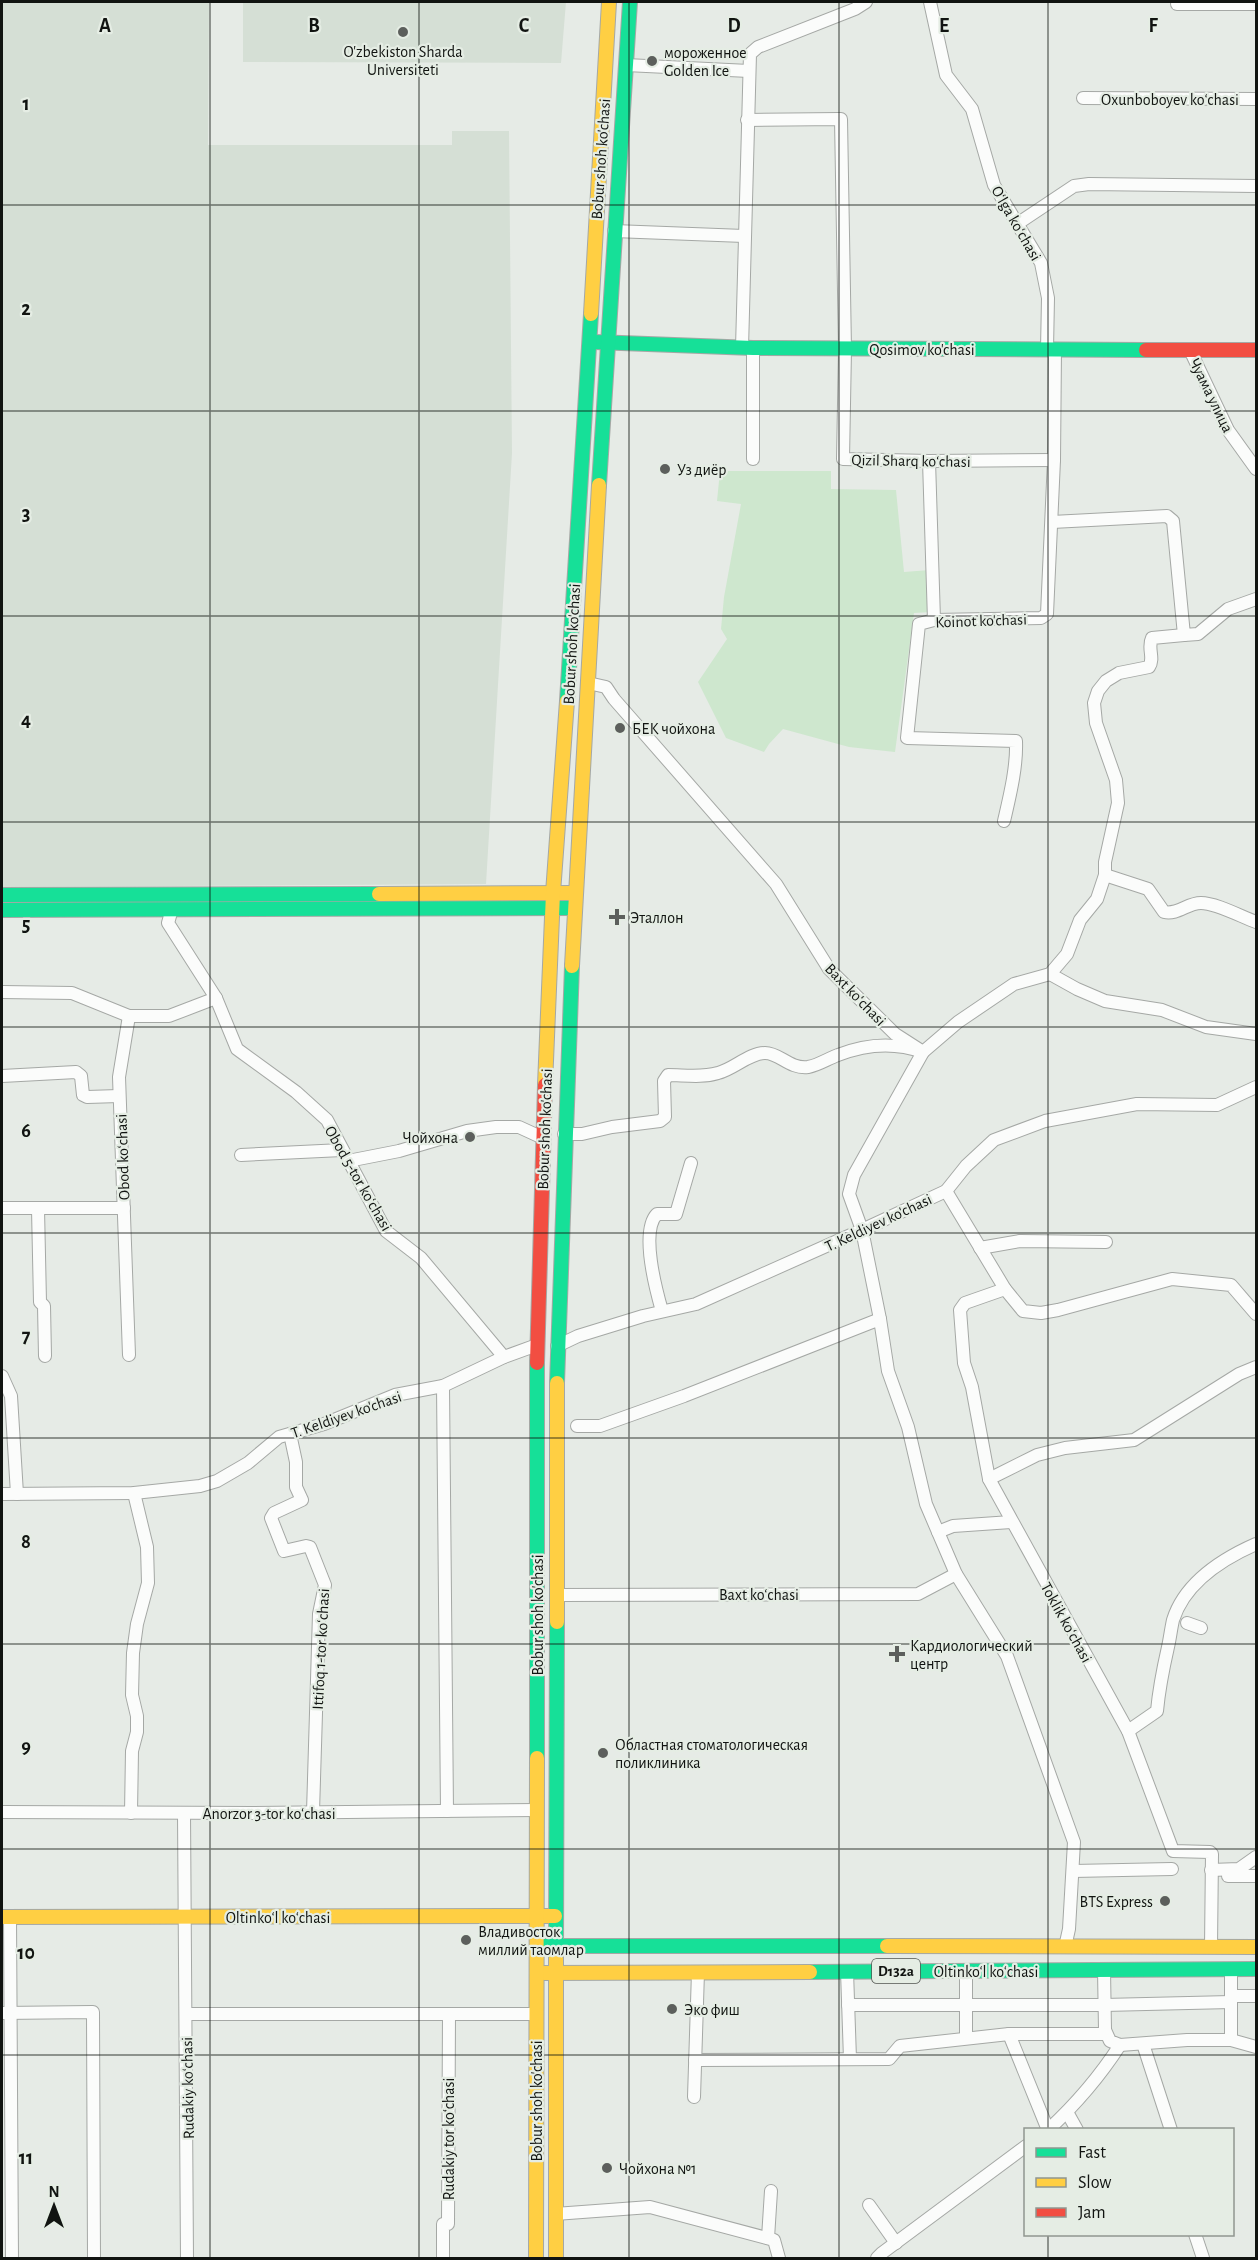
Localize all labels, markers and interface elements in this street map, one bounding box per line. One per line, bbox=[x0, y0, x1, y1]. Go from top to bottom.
text: A bbox=[99, 16, 111, 36]
text: B bbox=[308, 16, 320, 36]
text: C bbox=[519, 16, 530, 36]
text: D bbox=[727, 16, 741, 36]
text: E bbox=[939, 16, 949, 36]
text: F bbox=[1148, 16, 1158, 36]
marker: O'zbekiston Sharda Universiteti bbox=[396, 25, 410, 39]
place label: O'zbekiston Sharda Universiteti bbox=[343, 44, 463, 78]
place label: мороженное Golden Ice bbox=[664, 45, 747, 79]
marker: мороженное Golden Ice bbox=[645, 54, 659, 68]
street label: Oxunboboyev koʻchasi bbox=[1101, 92, 1239, 109]
text: 1 bbox=[22, 94, 30, 114]
street label: Bobur shoh ko'chasi bbox=[589, 98, 613, 220]
street label: Oʻlga koʻchasi bbox=[988, 183, 1044, 264]
text: 2 bbox=[21, 299, 31, 319]
street label: Qosimov ko'chasi bbox=[869, 342, 975, 359]
street label: Чуама улица bbox=[1185, 356, 1236, 436]
street label: Qizil Sharq koʻchasi bbox=[851, 452, 971, 471]
marker: Уз диёр bbox=[658, 462, 672, 476]
place label: Уз диёр bbox=[677, 462, 726, 478]
text: 3 bbox=[22, 504, 30, 524]
street label: Bobur shoh ko'chasi bbox=[561, 583, 583, 705]
street label: Koinot ko'chasi bbox=[935, 611, 1027, 631]
text: 4 bbox=[21, 710, 31, 730]
marker: БЕК чойхона bbox=[613, 721, 627, 735]
place label: БЕК чойхона bbox=[632, 721, 715, 737]
marker: Эталлон bbox=[608, 908, 626, 926]
place label: Эталлон bbox=[630, 910, 683, 926]
text: 5 bbox=[22, 915, 30, 935]
street label: Baxt koʻchasi bbox=[822, 960, 889, 1029]
street label: Bobur shoh ko'chasi bbox=[535, 1068, 555, 1190]
street label: Obod koʻchasi bbox=[113, 1114, 133, 1200]
text: 6 bbox=[21, 1121, 31, 1141]
street label: Obod 5-tor koʻchasi bbox=[322, 1123, 395, 1234]
place label: Чойхона bbox=[403, 1130, 458, 1146]
marker: Чойхона bbox=[463, 1130, 477, 1144]
street label: T. Keldiyev ko'chasi bbox=[823, 1191, 935, 1256]
text: 7 bbox=[22, 1326, 31, 1346]
street label: T. Keldiyev ko'chasi bbox=[289, 1389, 404, 1442]
text: 8 bbox=[21, 1532, 31, 1552]
street label: Bobur shoh ko'chasi bbox=[530, 1554, 546, 1676]
street label: Toklik koʻchasi bbox=[1038, 1580, 1095, 1665]
street label: Baxt koʻchasi bbox=[719, 1587, 799, 1603]
street label: Ittifoq 1-tor koʻchasi bbox=[310, 1588, 332, 1710]
place label: Кардиологический центр bbox=[910, 1638, 1033, 1672]
marker: Кардиологический центр bbox=[888, 1645, 906, 1663]
text: 9 bbox=[21, 1737, 31, 1757]
place label: Областная стоматологическая поликлиника bbox=[615, 1737, 808, 1771]
marker: Областная стоматологическая поликлиника bbox=[596, 1746, 610, 1760]
street label: Anorzor 3-tor koʻchasi bbox=[202, 1806, 336, 1822]
place label: BTS Express bbox=[1080, 1894, 1153, 1910]
marker: BTS Express bbox=[1158, 1894, 1172, 1908]
street label: Oltinkoʻl koʻchasi bbox=[226, 1910, 330, 1926]
place label: Владивосток миллий таомлар bbox=[478, 1924, 584, 1958]
marker: Владивосток миллий таомлар bbox=[459, 1933, 473, 1947]
text: 10 bbox=[17, 1943, 35, 1963]
road number: D132a bbox=[872, 1959, 920, 1983]
street label: Oltinkoʻl koʻchasi bbox=[934, 1964, 1038, 1980]
marker: Эко фиш bbox=[665, 2002, 679, 2016]
place label: Эко фиш bbox=[684, 2002, 740, 2018]
street label: Rudakiy koʻchasi bbox=[179, 2037, 198, 2139]
street label: Bobur shoh ko'chasi bbox=[529, 2040, 545, 2162]
street label: Rudakiy tor koʻchasi bbox=[441, 2078, 458, 2200]
legend bbox=[1024, 2128, 1234, 2236]
text: Fast bbox=[1078, 2144, 1106, 2162]
text: 11 bbox=[19, 2148, 33, 2168]
marker: Чойхона №1 bbox=[600, 2161, 614, 2175]
place label: Чойхона №1 bbox=[619, 2161, 697, 2177]
text: Slow bbox=[1078, 2174, 1111, 2192]
north arrow bbox=[24, 2176, 84, 2236]
text: N bbox=[48, 2184, 60, 2200]
text: Jam bbox=[1078, 2204, 1106, 2222]

